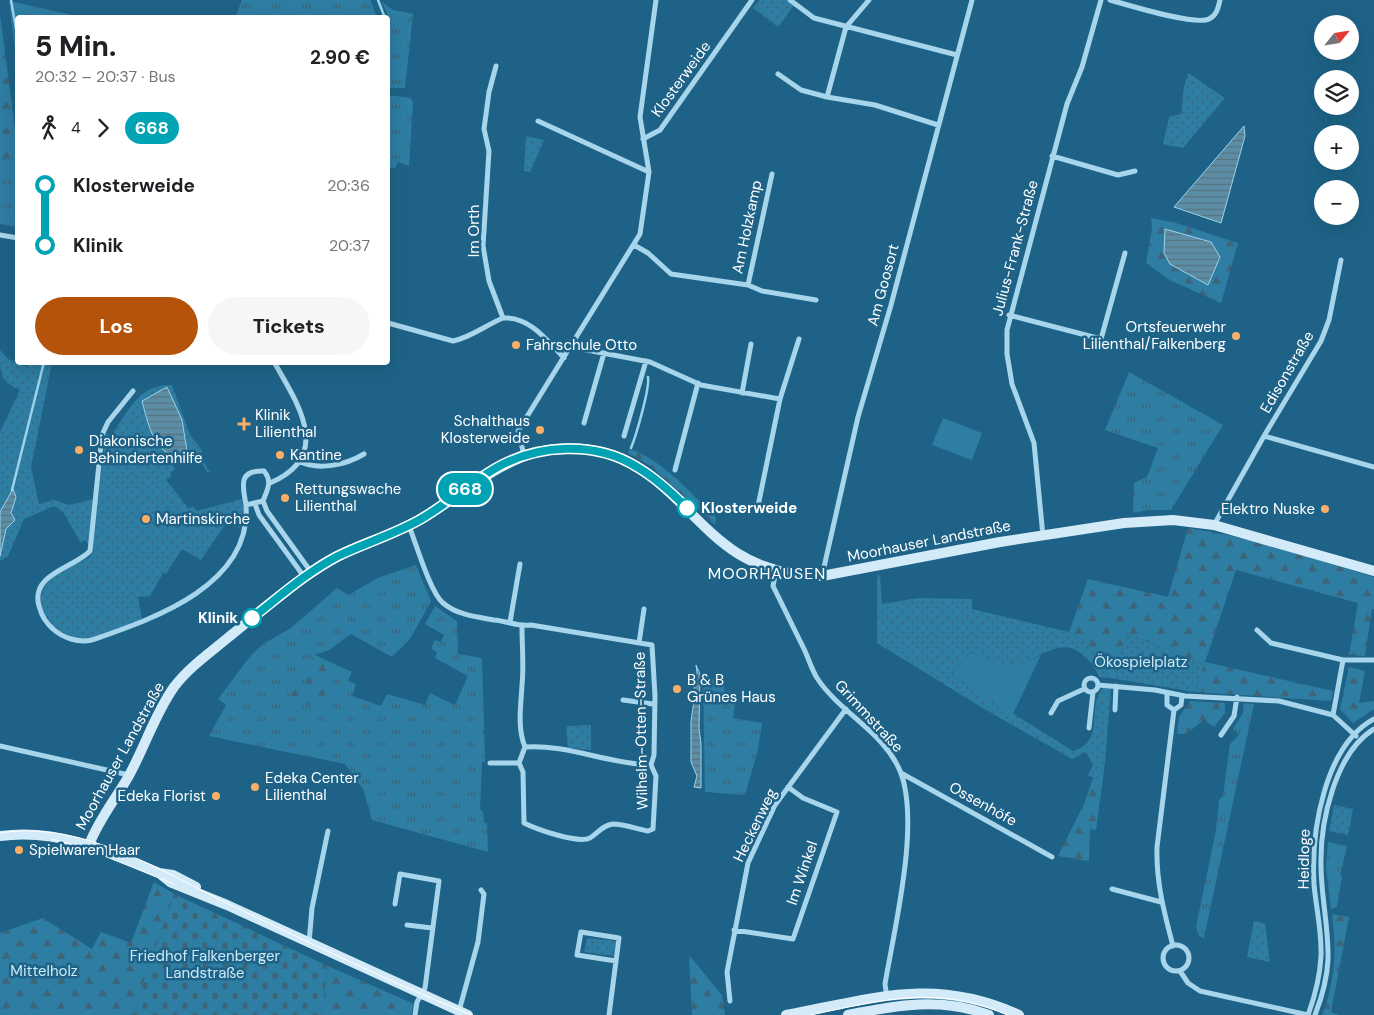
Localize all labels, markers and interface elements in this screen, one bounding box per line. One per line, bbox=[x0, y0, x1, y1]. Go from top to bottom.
north arrow bbox=[1314, 15, 1359, 60]
map controls bbox=[1314, 15, 1359, 225]
text: 5 Min. bbox=[35, 28, 116, 65]
street label: Klosterweide bbox=[647, 37, 715, 121]
text: 2.90 € bbox=[310, 45, 370, 70]
text: 20:32 – 20:37 · Bus bbox=[35, 66, 176, 87]
button: layers bbox=[1314, 70, 1359, 115]
icon: walk bbox=[35, 114, 63, 142]
icon: forward bbox=[89, 114, 117, 142]
text: 668 bbox=[135, 116, 169, 140]
text: 4 bbox=[71, 117, 81, 138]
button: + bbox=[1314, 125, 1359, 170]
text: Klosterweide bbox=[73, 173, 195, 198]
text: 20:36 bbox=[327, 175, 370, 196]
street label: Am Holzkamp bbox=[727, 178, 767, 276]
street label: Julius-Frank-Straße bbox=[987, 178, 1043, 318]
button: − bbox=[1314, 180, 1359, 225]
street label: Im Orth bbox=[464, 205, 484, 257]
text: Klinik bbox=[73, 233, 124, 258]
text: 20:37 bbox=[329, 235, 370, 256]
street label: Am Goosort bbox=[862, 242, 904, 328]
button: Los bbox=[35, 297, 198, 355]
button: Tickets bbox=[208, 297, 370, 355]
place label: Ortsfeuerwehr Lilienthal/Falkenberg bbox=[1083, 317, 1226, 354]
street label: Edisonstraße bbox=[1255, 327, 1319, 417]
marker: Ortsfeuerwehr Lilienthal/Falkenberg bbox=[1230, 330, 1242, 342]
place label: Fahrschule Otto bbox=[526, 335, 637, 355]
marker: Fahrschule Otto bbox=[510, 339, 522, 351]
place label: Klinik Lilienthal bbox=[255, 405, 317, 442]
place label: Schalthaus Klosterweide bbox=[441, 411, 530, 448]
marker: Klinik Lilienthal bbox=[237, 417, 251, 431]
marker: Schalthaus Klosterweide bbox=[534, 424, 546, 436]
place label: Diakonische Behindertenhilfe bbox=[89, 431, 203, 468]
marker: Diakonische Behindertenhilfe bbox=[73, 444, 85, 456]
place label: Kantine bbox=[290, 445, 342, 465]
marker: Kantine bbox=[274, 449, 286, 461]
line badge: 668 bbox=[436, 473, 494, 505]
text: 668 bbox=[448, 477, 482, 501]
place label: Rettungswache Lilienthal bbox=[295, 479, 401, 516]
marker: Rettungswache Lilienthal bbox=[279, 492, 291, 504]
marker: Klosterweide bbox=[677, 498, 697, 518]
place label: Klosterweide bbox=[701, 498, 797, 518]
place label: Elektro Nuske bbox=[1221, 499, 1315, 519]
marker: Elektro Nuske bbox=[1319, 503, 1331, 515]
place label: Martinskirche bbox=[156, 509, 250, 529]
marker: Martinskirche bbox=[140, 513, 152, 525]
street label: Moorhauser Landstraße bbox=[846, 515, 1012, 567]
district label: MOORHAUSEN bbox=[708, 563, 826, 584]
place label: Klinik bbox=[198, 608, 238, 628]
marker: Klinik bbox=[242, 608, 262, 628]
street label: Wilhelm-Otten-Straße bbox=[630, 652, 652, 810]
park label: Ökospielplatz bbox=[1094, 652, 1188, 672]
place label: B & B Grünes Haus bbox=[687, 670, 776, 707]
street label: Grimmstraße bbox=[830, 675, 908, 757]
street label: Moorhauser Landstraße bbox=[71, 679, 169, 833]
marker: B & B Grünes Haus bbox=[671, 683, 683, 695]
place label: Edeka Center Lilienthal bbox=[265, 768, 359, 805]
street label: Ossenhöfe bbox=[946, 777, 1020, 831]
marker: Edeka Center Lilienthal bbox=[249, 781, 261, 793]
street label: Heckenweg bbox=[729, 785, 781, 865]
place label: Edeka Florist bbox=[117, 786, 206, 806]
marker: Edeka Florist bbox=[210, 790, 222, 802]
street label: Heidloge bbox=[1293, 829, 1315, 889]
street label: Im Winkel bbox=[782, 838, 822, 908]
place label: Spielwaren Haar bbox=[29, 840, 141, 860]
marker: Spielwaren Haar bbox=[13, 844, 25, 856]
park label: Friedhof Falkenberger Landstraße bbox=[130, 946, 281, 983]
park label: Mittelholz bbox=[10, 961, 78, 981]

